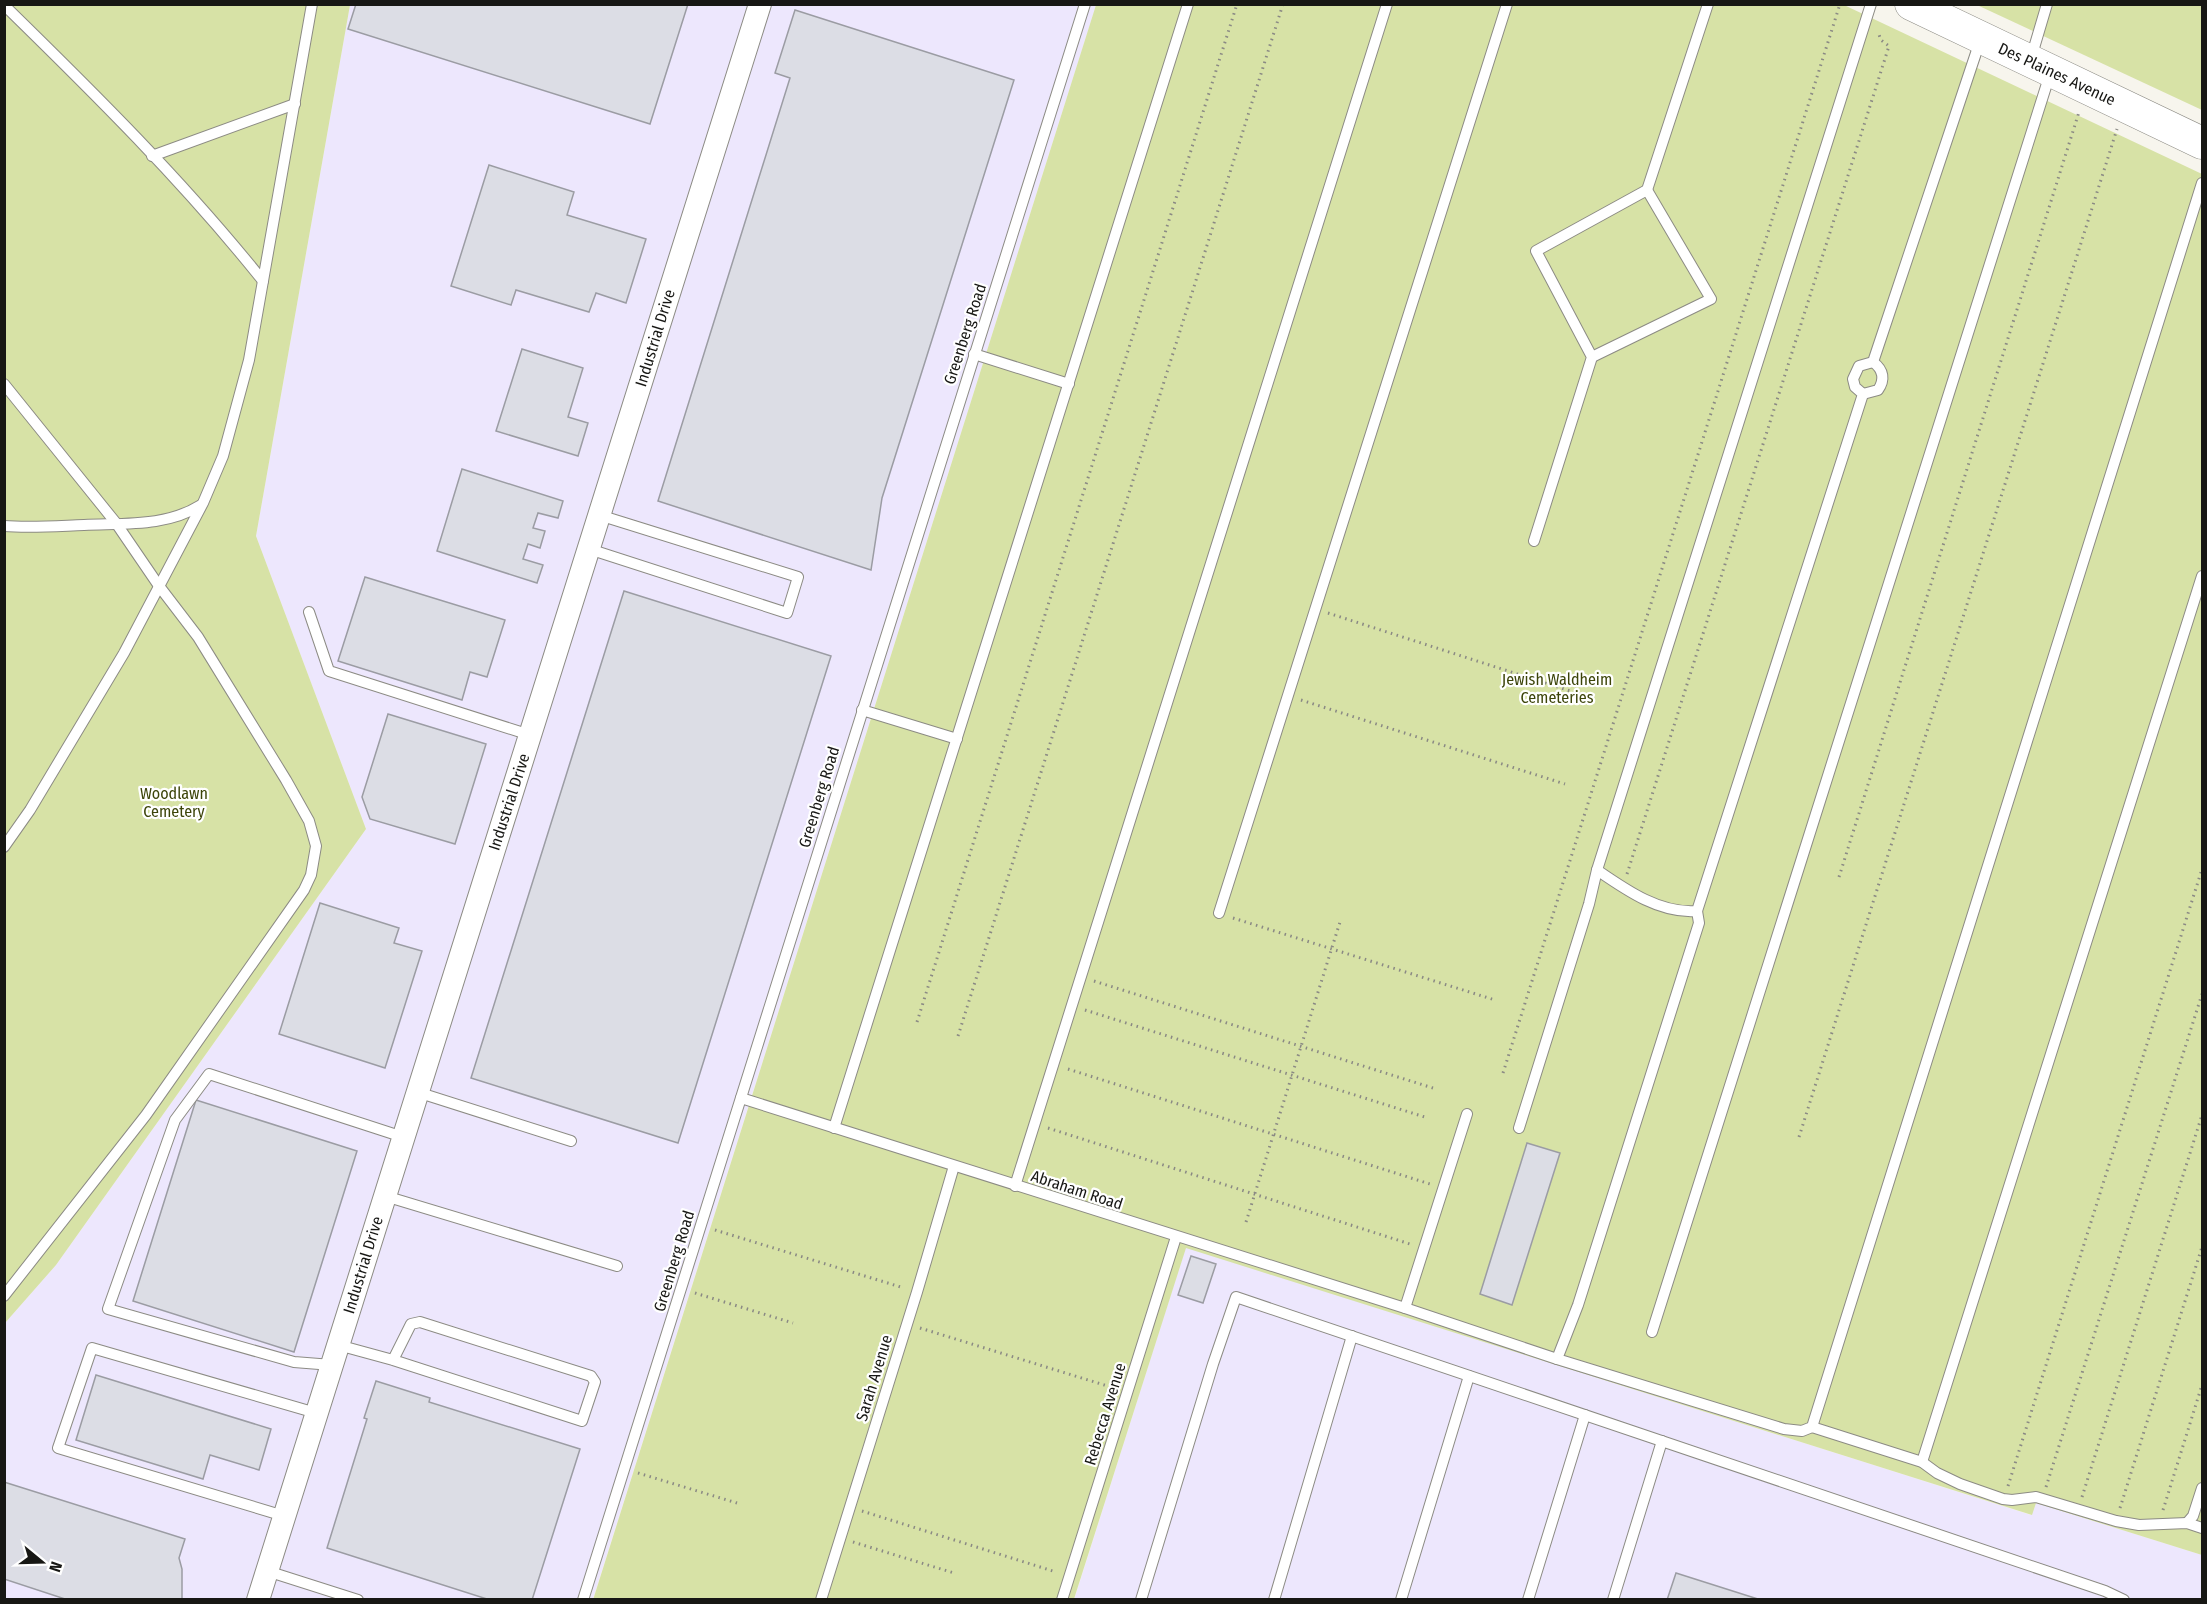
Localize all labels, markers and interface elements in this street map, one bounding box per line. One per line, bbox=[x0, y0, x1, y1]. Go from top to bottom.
street label: Des Plaines Avenue bbox=[1995, 39, 2119, 109]
street label: Greenberg Road bbox=[940, 281, 990, 387]
street label: Industrial Drive bbox=[631, 287, 679, 389]
park label: Jewish Waldheim Cemeteries bbox=[1502, 670, 1612, 707]
street label: Greenberg Road bbox=[795, 744, 843, 850]
street label: Industrial Drive bbox=[484, 751, 534, 853]
park label: Woodlawn Cemetery bbox=[140, 784, 208, 821]
street label: Abraham Road bbox=[1029, 1166, 1125, 1214]
street label: Greenberg Road bbox=[650, 1208, 698, 1314]
street label: Industrial Drive bbox=[339, 1214, 387, 1316]
street label: Sarah Avenue bbox=[852, 1333, 896, 1423]
street label: Rebecca Avenue bbox=[1080, 1361, 1130, 1467]
north arrow bbox=[12, 1532, 72, 1592]
text: N bbox=[45, 1559, 66, 1574]

